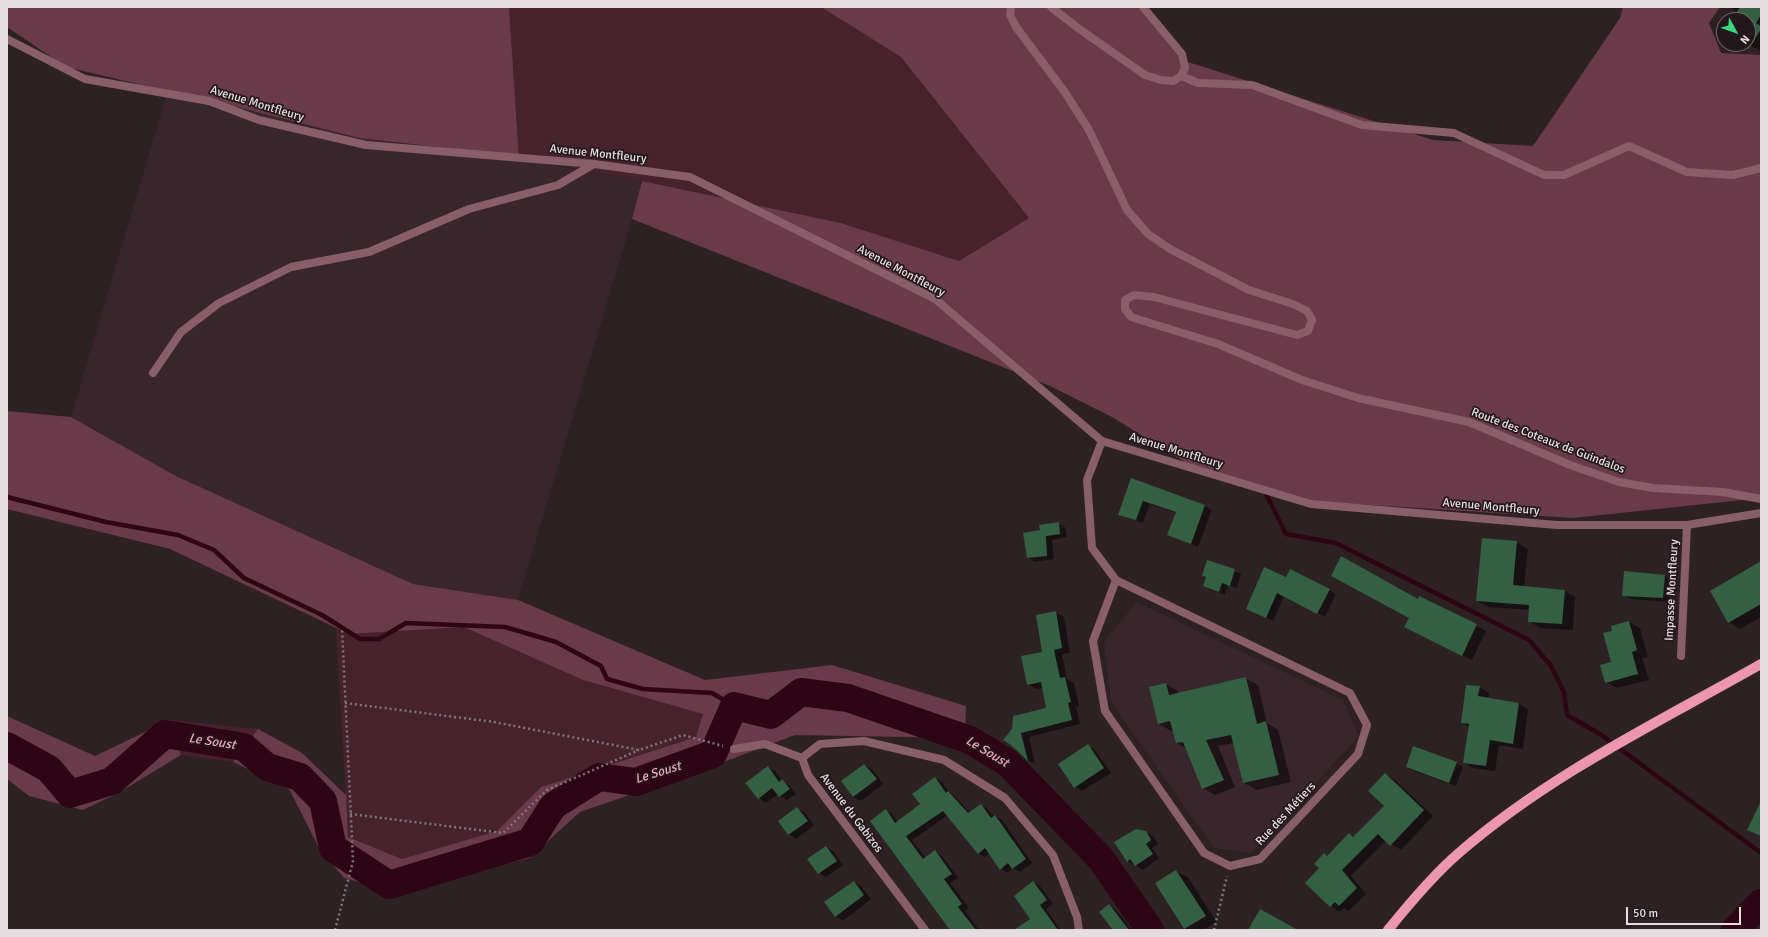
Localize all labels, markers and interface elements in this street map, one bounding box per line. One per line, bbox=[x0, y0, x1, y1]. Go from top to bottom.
north arrow bbox=[1716, 12, 1756, 52]
text: N bbox=[1737, 32, 1752, 47]
street label: Avenue Montfleury bbox=[208, 83, 306, 125]
street label: Avenue Montfleury bbox=[549, 142, 647, 166]
street label: Avenue Montfleury bbox=[855, 242, 947, 300]
street label: Route des Coteaux de Guindalos bbox=[1469, 405, 1627, 477]
street label: Avenue Montfleury bbox=[1127, 430, 1225, 472]
street label: Avenue Montfleury bbox=[1442, 496, 1540, 518]
street label: Impasse Montfleury bbox=[1662, 539, 1682, 641]
water label: Le Soust bbox=[187, 731, 237, 753]
water label: Le Soust bbox=[963, 733, 1011, 771]
water label: Le Soust bbox=[633, 759, 683, 787]
street label: Avenue du Gabizos bbox=[816, 770, 886, 856]
street label: Rue des Métiers bbox=[1253, 779, 1319, 849]
scale bar bbox=[1628, 899, 1743, 925]
text: 50 m bbox=[1633, 906, 1658, 921]

